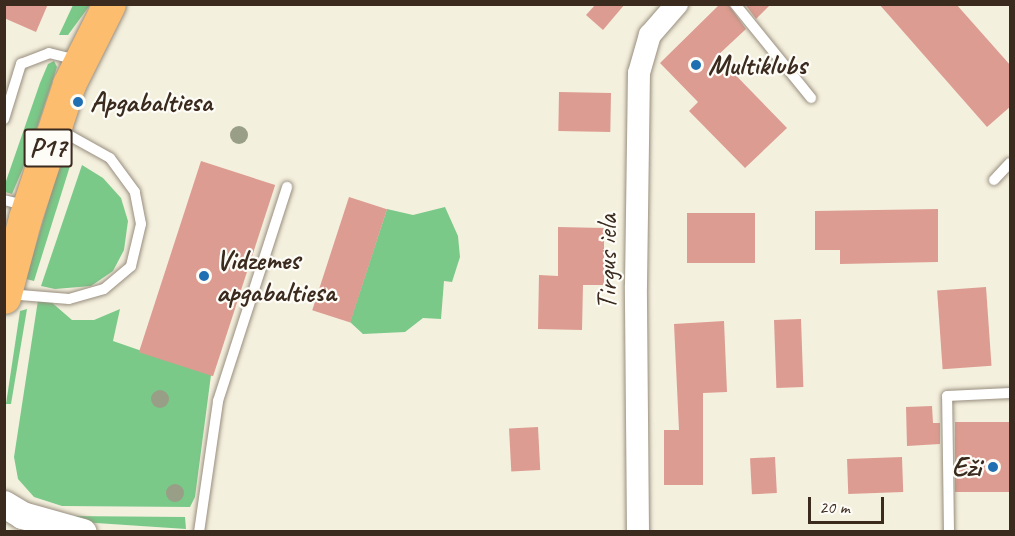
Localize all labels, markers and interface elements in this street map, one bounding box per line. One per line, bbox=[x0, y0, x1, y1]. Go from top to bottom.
place label: Multiklubs bbox=[708, 48, 807, 82]
marker: Multiklubs bbox=[689, 58, 703, 72]
place label: Apgabaltiesa bbox=[90, 85, 212, 119]
marker: Apgabaltiesa bbox=[71, 95, 85, 109]
road number: P17 bbox=[22, 124, 74, 172]
street label: Tirgus iela bbox=[590, 214, 624, 310]
place label: Vidzemes apgabaltiesa bbox=[216, 243, 336, 309]
marker: Vidzemes apgabaltiesa bbox=[197, 269, 211, 283]
place label: Eži bbox=[952, 450, 981, 484]
marker: Eži bbox=[986, 460, 1000, 474]
scale bar bbox=[811, 485, 888, 523]
text: 20 m bbox=[819, 496, 850, 518]

